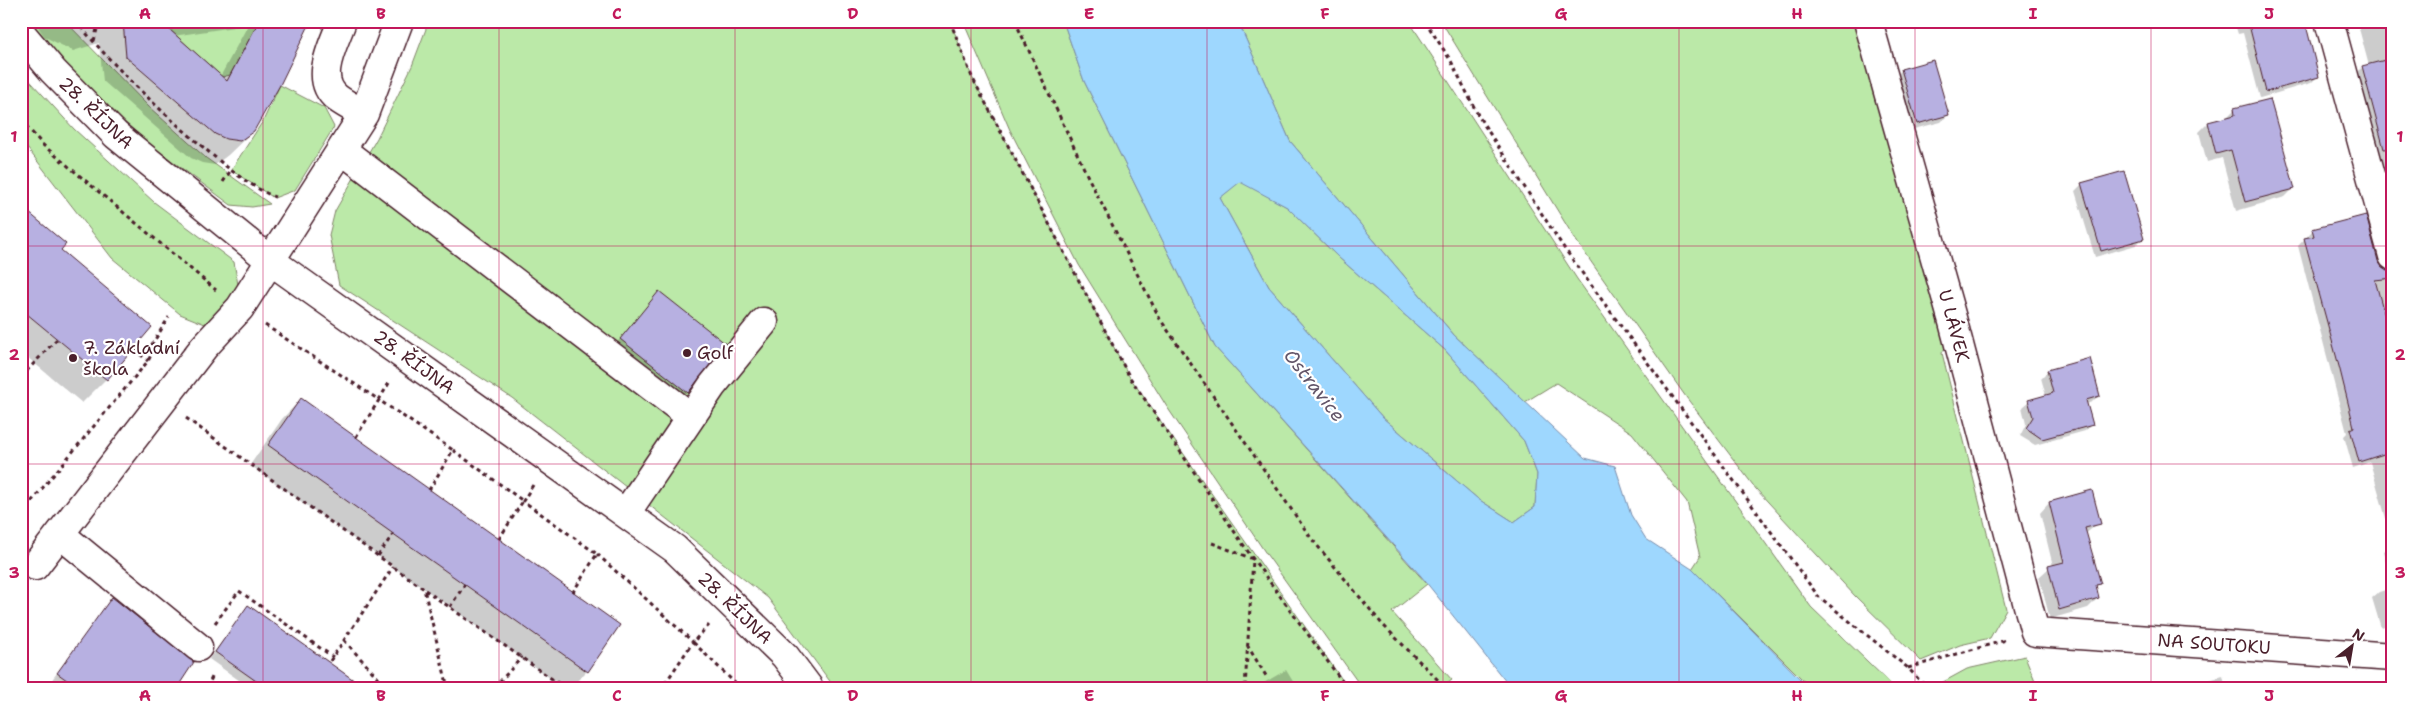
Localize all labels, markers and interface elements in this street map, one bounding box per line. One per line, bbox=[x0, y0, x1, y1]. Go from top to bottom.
text: A bbox=[139, 3, 151, 24]
text: B bbox=[376, 3, 386, 24]
text: C bbox=[612, 3, 622, 24]
text: D bbox=[847, 3, 859, 24]
text: E bbox=[1084, 3, 1094, 24]
text: F bbox=[1320, 3, 1330, 24]
text: G bbox=[1555, 3, 1568, 24]
text: H bbox=[1791, 3, 1803, 24]
text: I bbox=[2029, 3, 2038, 24]
text: J bbox=[2264, 3, 2274, 24]
street label: 28. ŘÍJNA bbox=[54, 72, 138, 154]
text: 1 bbox=[10, 126, 18, 147]
text: 1 bbox=[2396, 126, 2404, 147]
street label: U LÁVEK bbox=[1933, 287, 1975, 366]
street label: 28. ŘÍJNA bbox=[369, 325, 459, 399]
place label: 7. Základní škola bbox=[83, 336, 180, 381]
place label: Golf bbox=[697, 341, 734, 365]
text: 2 bbox=[8, 344, 20, 365]
water label: Ostravice bbox=[1278, 344, 1351, 427]
text: 2 bbox=[2394, 344, 2406, 365]
marker: Golf bbox=[681, 347, 693, 359]
marker: 7. Základní škola bbox=[67, 352, 79, 364]
text: 3 bbox=[8, 562, 20, 583]
text: 3 bbox=[2394, 562, 2406, 583]
street label: 28. ŘÍJNA bbox=[693, 567, 777, 649]
north arrow bbox=[2326, 622, 2376, 672]
text: N bbox=[2349, 624, 2368, 645]
street label: NA SOUTOKU bbox=[2157, 628, 2271, 660]
text: A bbox=[139, 685, 151, 706]
text: B bbox=[376, 685, 386, 706]
text: C bbox=[612, 685, 622, 706]
text: D bbox=[847, 685, 859, 706]
text: E bbox=[1084, 685, 1094, 706]
text: F bbox=[1320, 685, 1330, 706]
text: G bbox=[1555, 685, 1568, 706]
text: H bbox=[1791, 685, 1803, 706]
text: I bbox=[2029, 685, 2038, 706]
text: J bbox=[2264, 685, 2274, 706]

